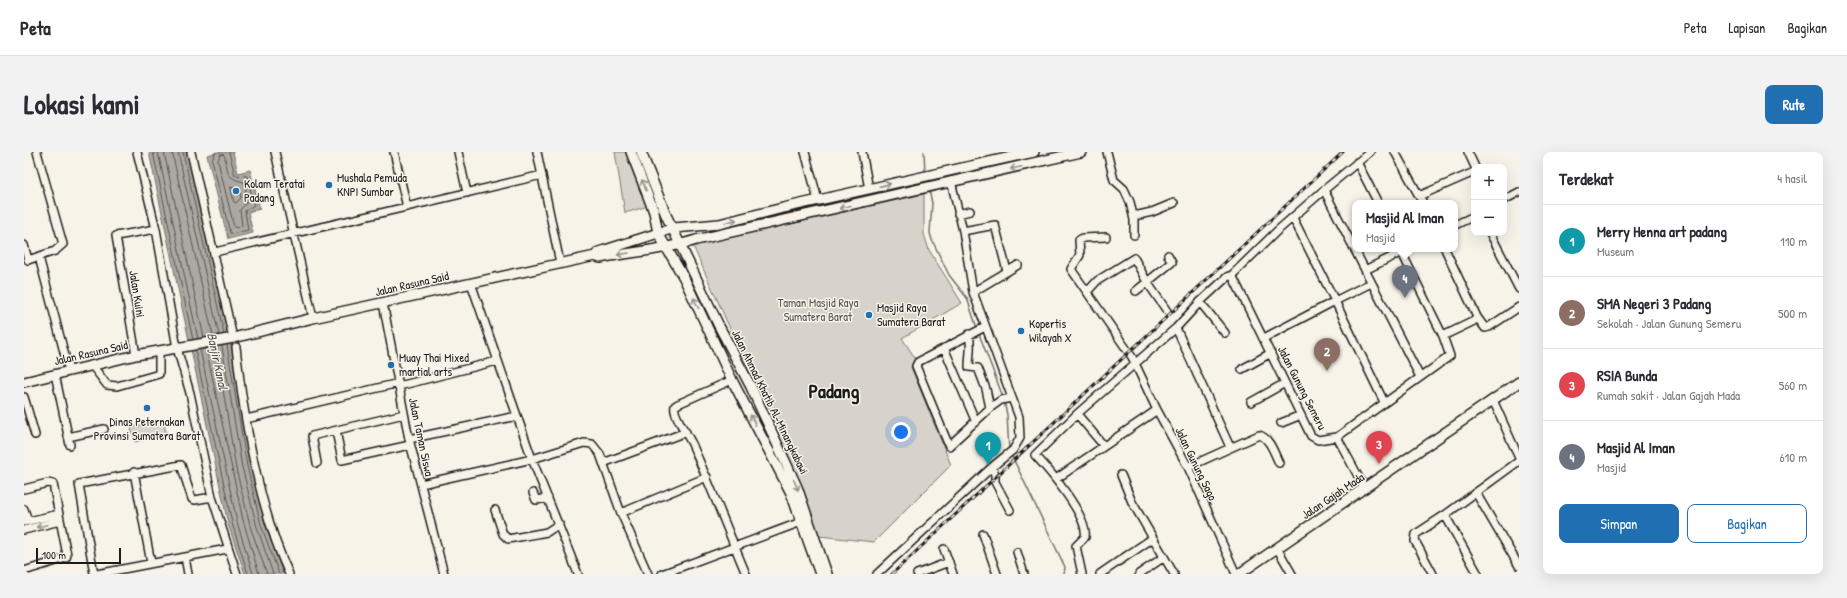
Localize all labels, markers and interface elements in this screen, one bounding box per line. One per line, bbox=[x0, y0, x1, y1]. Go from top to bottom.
text: Peta bbox=[20, 15, 51, 41]
text: Peta bbox=[1684, 18, 1706, 37]
text: Lapisan bbox=[1728, 18, 1765, 37]
text: Bagikan bbox=[1787, 18, 1827, 37]
text: Lokasi kami bbox=[24, 85, 140, 123]
button: Rute bbox=[1765, 85, 1823, 124]
one-way arrow bbox=[1010, 164, 1023, 172]
map controls bbox=[1471, 164, 1507, 236]
button: + bbox=[1471, 164, 1507, 200]
text: Terdekat bbox=[1559, 167, 1613, 190]
place label: Mushala Pemuda KNPI Sumbar bbox=[337, 169, 407, 200]
text: 4 hasil bbox=[1777, 169, 1807, 187]
place label: Kolam Teratai Padang bbox=[244, 175, 305, 206]
marker: Mushala Pemuda KNPI Sumbar bbox=[324, 180, 334, 190]
one-way arrow bbox=[639, 180, 647, 192]
one-way arrow bbox=[878, 181, 891, 189]
marker: Kolam Teratai Padang bbox=[231, 186, 241, 196]
popup bbox=[1352, 200, 1458, 252]
button: − bbox=[1471, 200, 1507, 236]
one-way arrow bbox=[839, 203, 852, 211]
text: Masjid Al Iman bbox=[1366, 207, 1444, 228]
one-way arrow bbox=[724, 217, 737, 225]
text: Merry Henna art padang bbox=[1597, 221, 1727, 242]
text: Masjid bbox=[1366, 228, 1395, 246]
text: 1 bbox=[1570, 232, 1574, 250]
text: 110 m bbox=[1780, 232, 1807, 250]
text: Museum bbox=[1597, 242, 1634, 260]
one-way arrow bbox=[617, 250, 630, 258]
pin: 4 bbox=[1392, 265, 1418, 298]
street label: Jalan Rasuna Said bbox=[373, 267, 451, 300]
street label: Jalan Kuini bbox=[125, 269, 150, 319]
text: SMA Negeri 3 Padang bbox=[1597, 293, 1711, 314]
park label: Taman Masjid Raya Sumatera Barat bbox=[778, 294, 859, 325]
one-way arrow bbox=[692, 297, 699, 309]
place label: Masjid Raya Sumatera Barat bbox=[877, 299, 946, 330]
text: 2 bbox=[1569, 304, 1575, 322]
text: 500 m bbox=[1778, 304, 1807, 322]
marker: Masjid Raya Sumatera Barat bbox=[864, 310, 874, 320]
text: Sekolah · Jalan Gunung Semeru bbox=[1597, 314, 1741, 332]
place label: Kopertis Wilayah X bbox=[1029, 315, 1072, 346]
marker: Kopertis Wilayah X bbox=[1016, 326, 1026, 336]
street label: Jalan Ahmad Khatib Al-Minangkabawi bbox=[728, 327, 813, 477]
water label: Banjir Kanal bbox=[203, 331, 233, 392]
street label: Jalan Rasuna Said bbox=[52, 336, 130, 369]
pin: 2 bbox=[1314, 338, 1340, 371]
street label: Jalan Gunung Semeru bbox=[1274, 343, 1331, 433]
place label: Muay Thai Mixed martial arts bbox=[399, 349, 469, 380]
marker: Muay Thai Mixed martial arts bbox=[386, 360, 396, 370]
text: RSIA Bunda bbox=[1597, 365, 1657, 386]
text: 3 bbox=[1569, 376, 1575, 394]
text: 560 m bbox=[1779, 376, 1807, 394]
district label: Padang bbox=[808, 377, 860, 405]
text: Rumah sakit · Jalan Gajah Mada bbox=[1597, 386, 1740, 404]
street label: Jalan Taman Siswa bbox=[405, 396, 438, 478]
marker: Dinas Peternakan Provinsi Sumatera Barat bbox=[142, 403, 152, 413]
place label: Dinas Peternakan Provinsi Sumatera Barat bbox=[94, 413, 201, 444]
one-way arrow bbox=[749, 414, 756, 426]
your location bbox=[891, 422, 911, 442]
street label: Jalan Gunung Sago bbox=[1171, 424, 1222, 504]
pin: 3 bbox=[1366, 431, 1392, 464]
pin: 1 bbox=[975, 432, 1001, 465]
text: Masjid Al Iman bbox=[1597, 437, 1675, 458]
text: 4 bbox=[1570, 448, 1574, 466]
text: 610 m bbox=[1779, 448, 1807, 466]
text: Masjid bbox=[1597, 458, 1626, 476]
street label: Jalan Gajah Mada bbox=[1298, 468, 1368, 523]
one-way arrow bbox=[793, 479, 801, 491]
button: Simpan bbox=[1559, 504, 1679, 543]
button: Bagikan bbox=[1687, 504, 1807, 543]
one-way arrow bbox=[36, 522, 49, 530]
scale bar bbox=[36, 546, 121, 565]
text: 100 m bbox=[42, 548, 66, 562]

